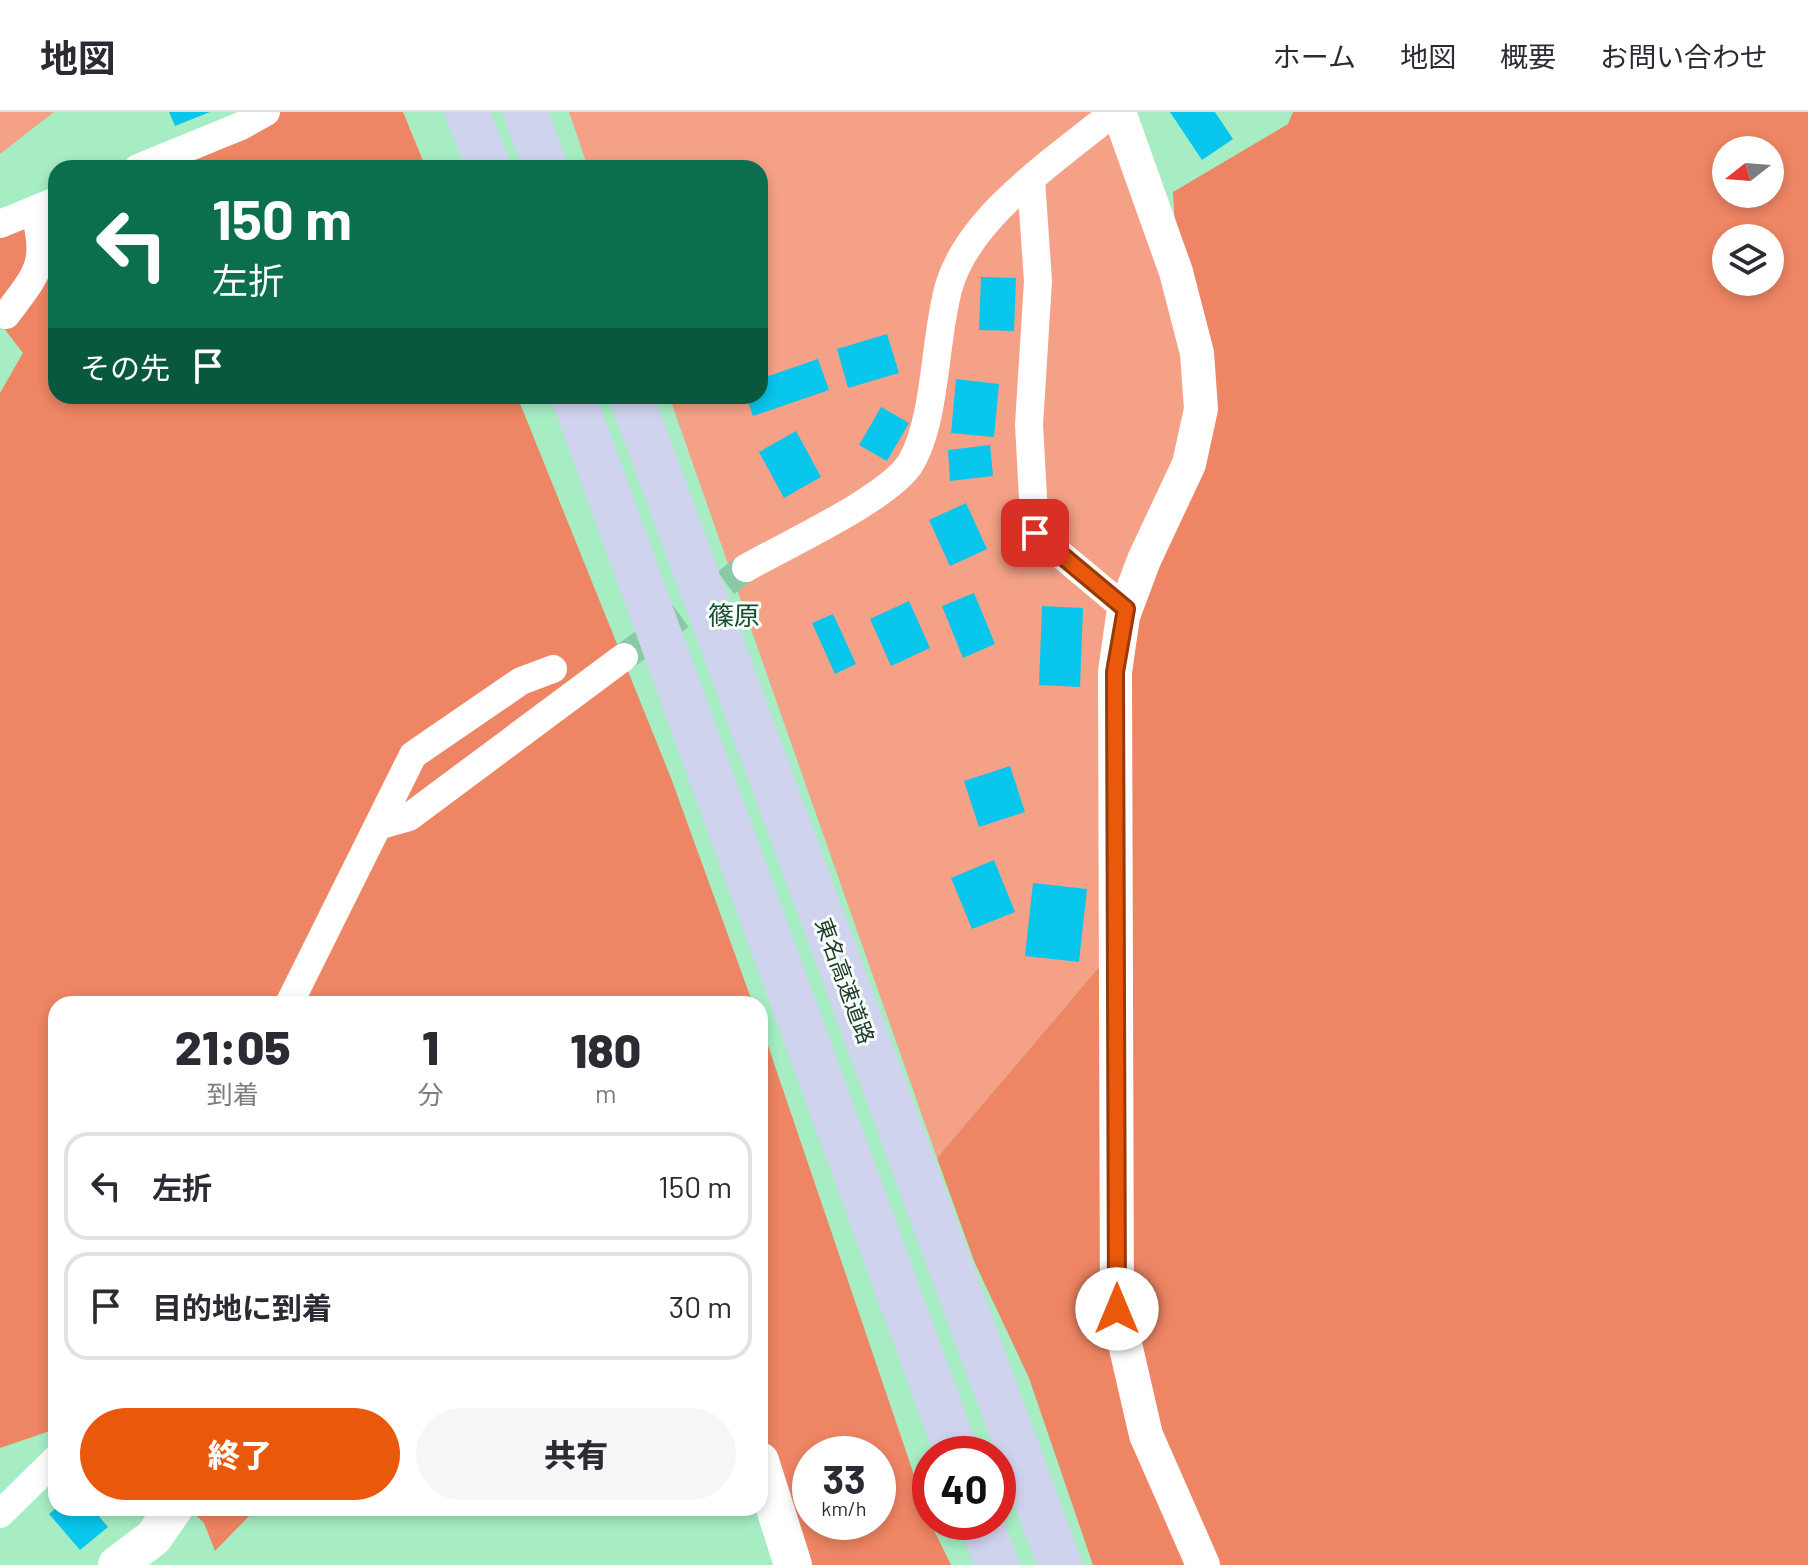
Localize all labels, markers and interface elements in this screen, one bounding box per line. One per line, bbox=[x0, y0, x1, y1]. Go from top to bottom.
text: 地図 bbox=[40, 34, 116, 80]
text: ホーム bbox=[1273, 39, 1356, 73]
text: 地図 bbox=[1400, 39, 1456, 73]
text: 概要 bbox=[1500, 39, 1556, 73]
text: お問い合わせ bbox=[1600, 39, 1768, 73]
north arrow bbox=[1712, 136, 1784, 208]
map controls bbox=[1712, 136, 1784, 296]
text: 150 m bbox=[212, 184, 352, 251]
icon: left bbox=[80, 192, 184, 296]
button: layers bbox=[1712, 224, 1784, 296]
text: 左折 bbox=[212, 258, 284, 301]
icon: arrive bbox=[186, 344, 230, 388]
text: その先 bbox=[80, 349, 170, 385]
pin bbox=[1001, 499, 1069, 567]
icon: arrive bbox=[1013, 511, 1057, 555]
district label: 篠原 bbox=[708, 599, 760, 630]
street label: 東名高速道路 bbox=[811, 914, 881, 1047]
text: 21:05 bbox=[175, 1017, 291, 1075]
text: 1 bbox=[422, 1017, 439, 1075]
text: 180 bbox=[570, 1020, 641, 1078]
text: m bbox=[595, 1077, 616, 1108]
text: 到着 bbox=[207, 1078, 259, 1109]
text: 分 bbox=[417, 1078, 443, 1109]
icon: left bbox=[84, 1164, 128, 1208]
text: 150 m bbox=[658, 1168, 732, 1204]
text: 左折 bbox=[152, 1169, 212, 1205]
position arrow bbox=[1075, 1267, 1159, 1351]
icon: arrive bbox=[84, 1284, 128, 1328]
text: 30 m bbox=[669, 1288, 732, 1324]
text: 目的地に到着 bbox=[152, 1289, 332, 1325]
button: 終了 bbox=[80, 1408, 400, 1500]
button: 共有 bbox=[416, 1408, 736, 1500]
speed limit sign: 40 bbox=[912, 1436, 1016, 1540]
text: 33 bbox=[822, 1454, 866, 1502]
text: km/h bbox=[821, 1496, 867, 1520]

